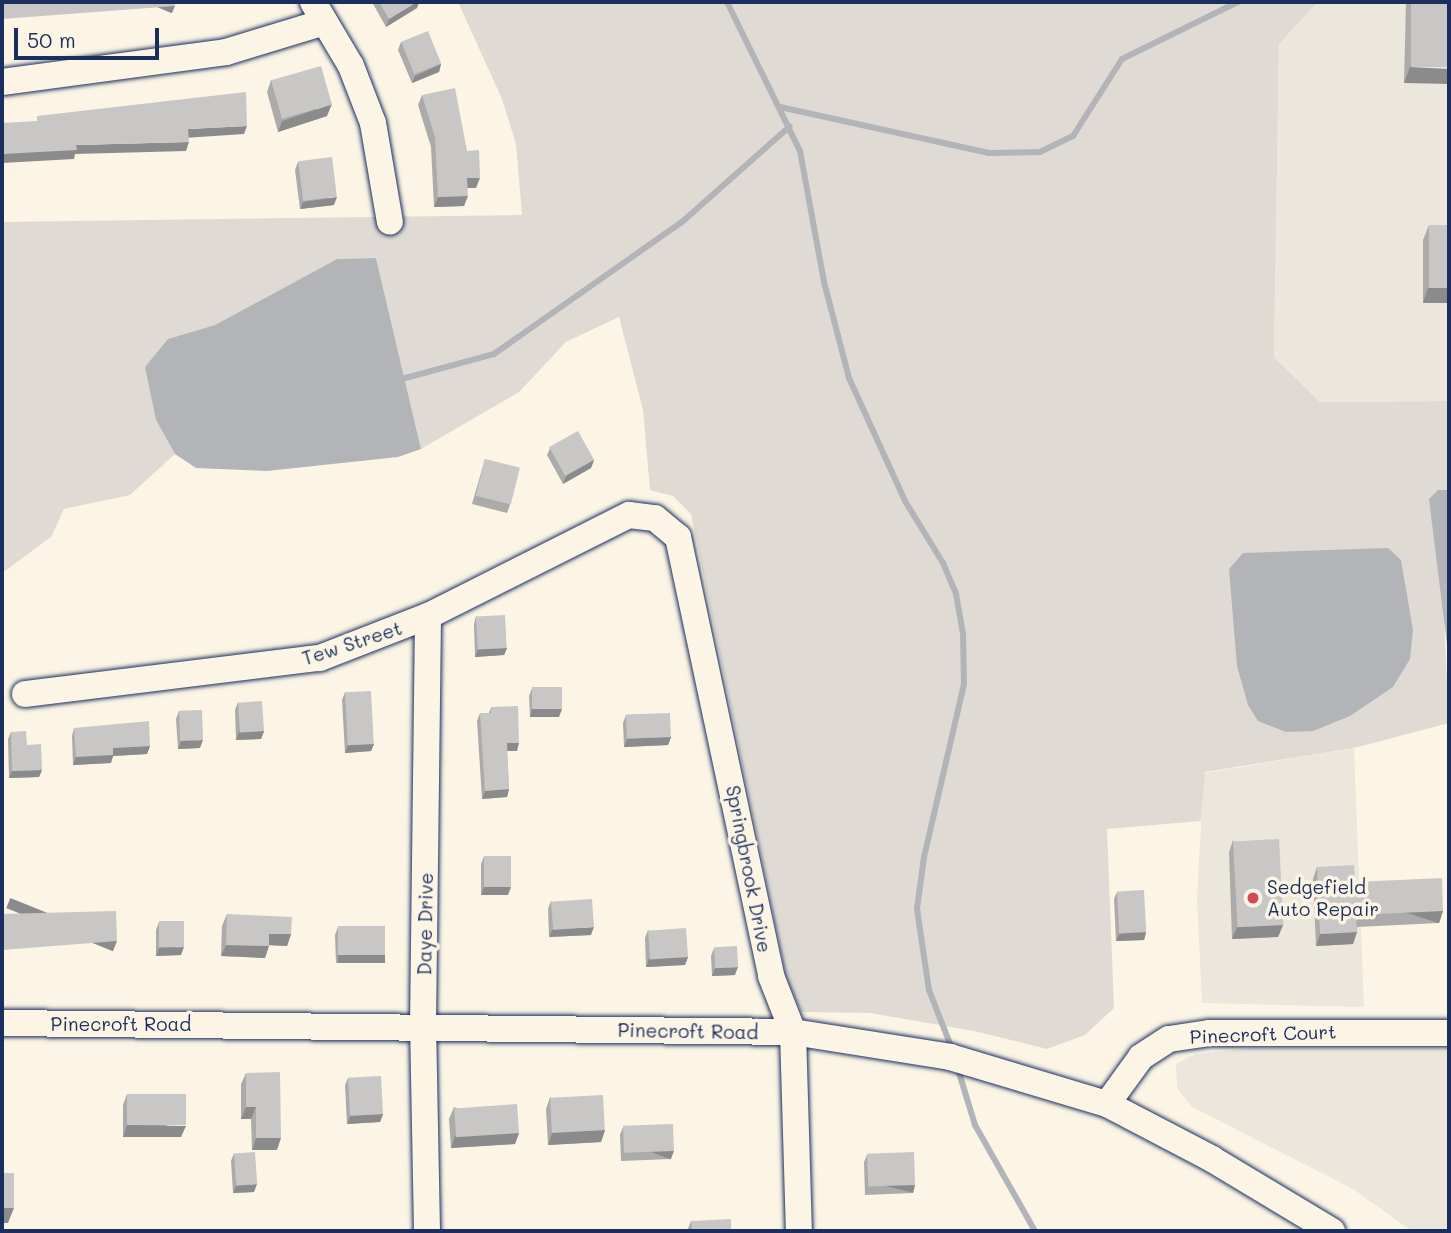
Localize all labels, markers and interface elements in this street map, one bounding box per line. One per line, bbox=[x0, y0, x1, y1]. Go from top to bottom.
scale bar bbox=[18, 14, 163, 58]
text: 50 m bbox=[27, 26, 76, 53]
street label: Tew Street bbox=[299, 616, 405, 670]
street label: Springbrook Drive bbox=[722, 783, 776, 955]
street label: Daye Drive bbox=[413, 872, 437, 976]
place label: Sedgefield Auto Repair bbox=[1267, 876, 1379, 920]
marker: Sedgefield Auto Repair bbox=[1245, 890, 1261, 906]
street label: Pinecroft Road bbox=[51, 1013, 191, 1035]
street label: Pinecroft Road bbox=[617, 1018, 759, 1044]
street label: Pinecroft Court bbox=[1189, 1020, 1337, 1048]

